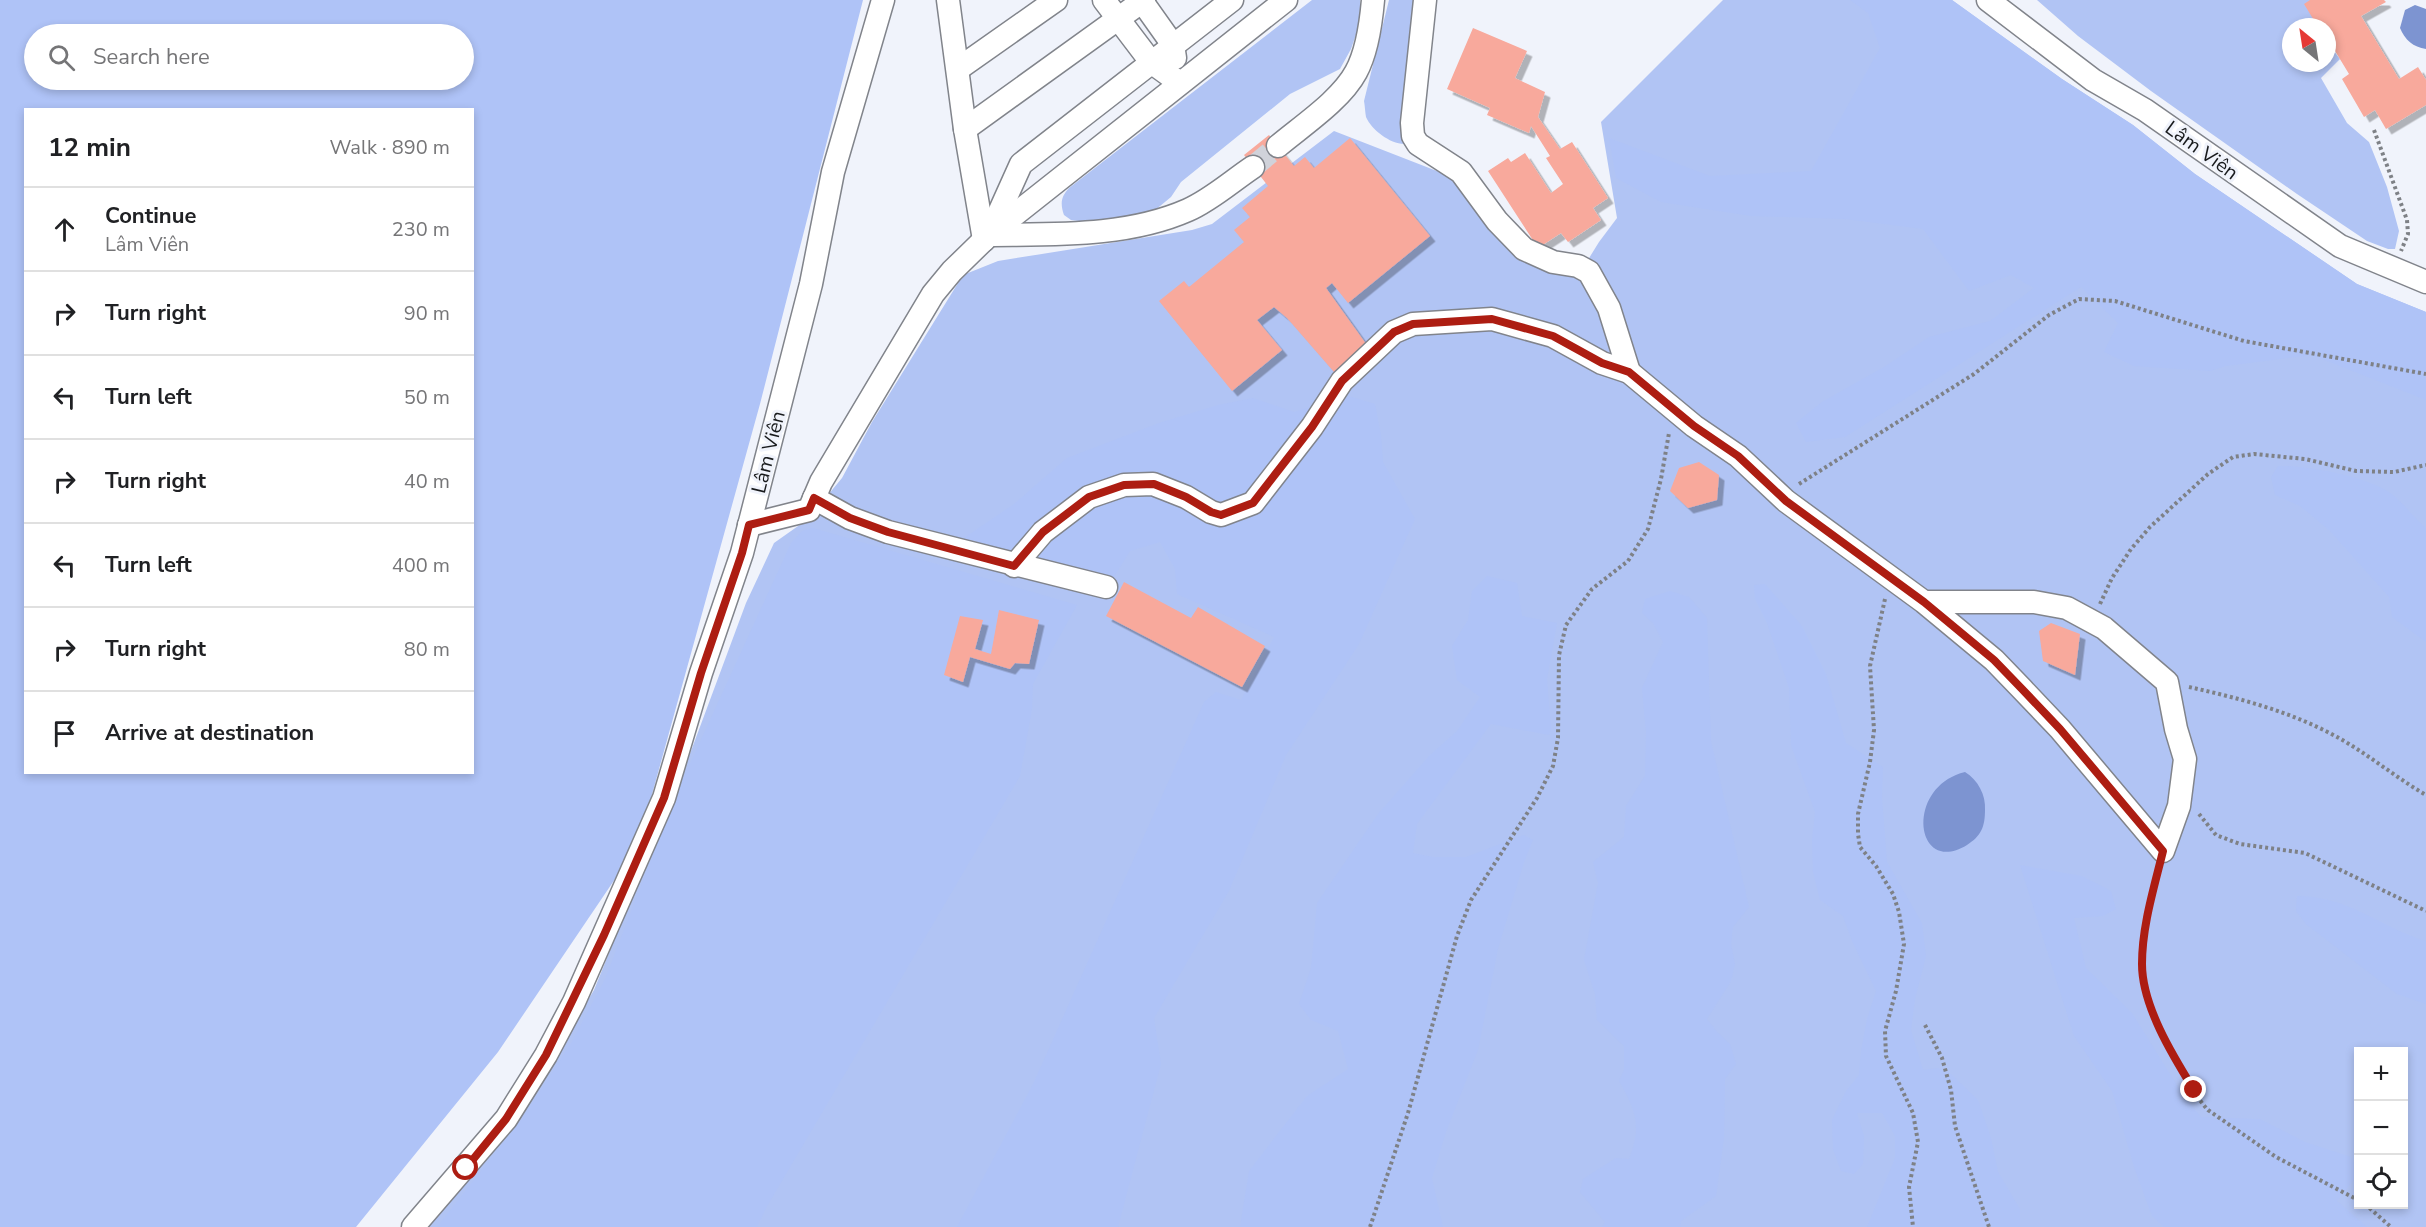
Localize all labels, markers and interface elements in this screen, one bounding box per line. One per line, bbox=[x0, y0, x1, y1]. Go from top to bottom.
north arrow bbox=[2282, 18, 2336, 72]
search box bbox=[24, 24, 474, 90]
icon: search bbox=[45, 41, 78, 74]
text: Search here bbox=[93, 42, 210, 72]
street label: Lâm Viên bbox=[2160, 115, 2244, 186]
text: 12 min bbox=[48, 130, 131, 165]
text: Walk · 890 m bbox=[330, 134, 450, 161]
text: Continue bbox=[105, 201, 196, 231]
icon: ahead bbox=[48, 213, 81, 246]
text: 230 m bbox=[392, 216, 450, 243]
text: Lâm Viên bbox=[105, 231, 189, 258]
icon: right bbox=[48, 297, 81, 330]
text: Turn right bbox=[105, 298, 206, 328]
text: 90 m bbox=[404, 300, 450, 327]
icon: left bbox=[48, 381, 81, 414]
text: Turn left bbox=[105, 382, 192, 412]
text: 50 m bbox=[404, 384, 450, 411]
street label: Lâm Viên bbox=[745, 408, 792, 496]
icon: right bbox=[48, 465, 81, 498]
text: Turn right bbox=[105, 466, 206, 496]
text: 40 m bbox=[404, 468, 450, 495]
icon: left bbox=[48, 549, 81, 582]
text: Turn left bbox=[105, 550, 192, 580]
text: 400 m bbox=[392, 552, 450, 579]
icon: right bbox=[48, 633, 81, 666]
text: Turn right bbox=[105, 634, 206, 664]
text: 80 m bbox=[404, 636, 450, 663]
icon: arrive bbox=[48, 717, 81, 750]
text: Arrive at destination bbox=[105, 718, 314, 748]
map controls bbox=[2354, 1047, 2408, 1209]
button: + bbox=[2354, 1047, 2408, 1101]
route end bbox=[2180, 1076, 2206, 1102]
button: − bbox=[2354, 1101, 2408, 1155]
route start bbox=[452, 1154, 478, 1180]
button: locate bbox=[2354, 1155, 2408, 1209]

